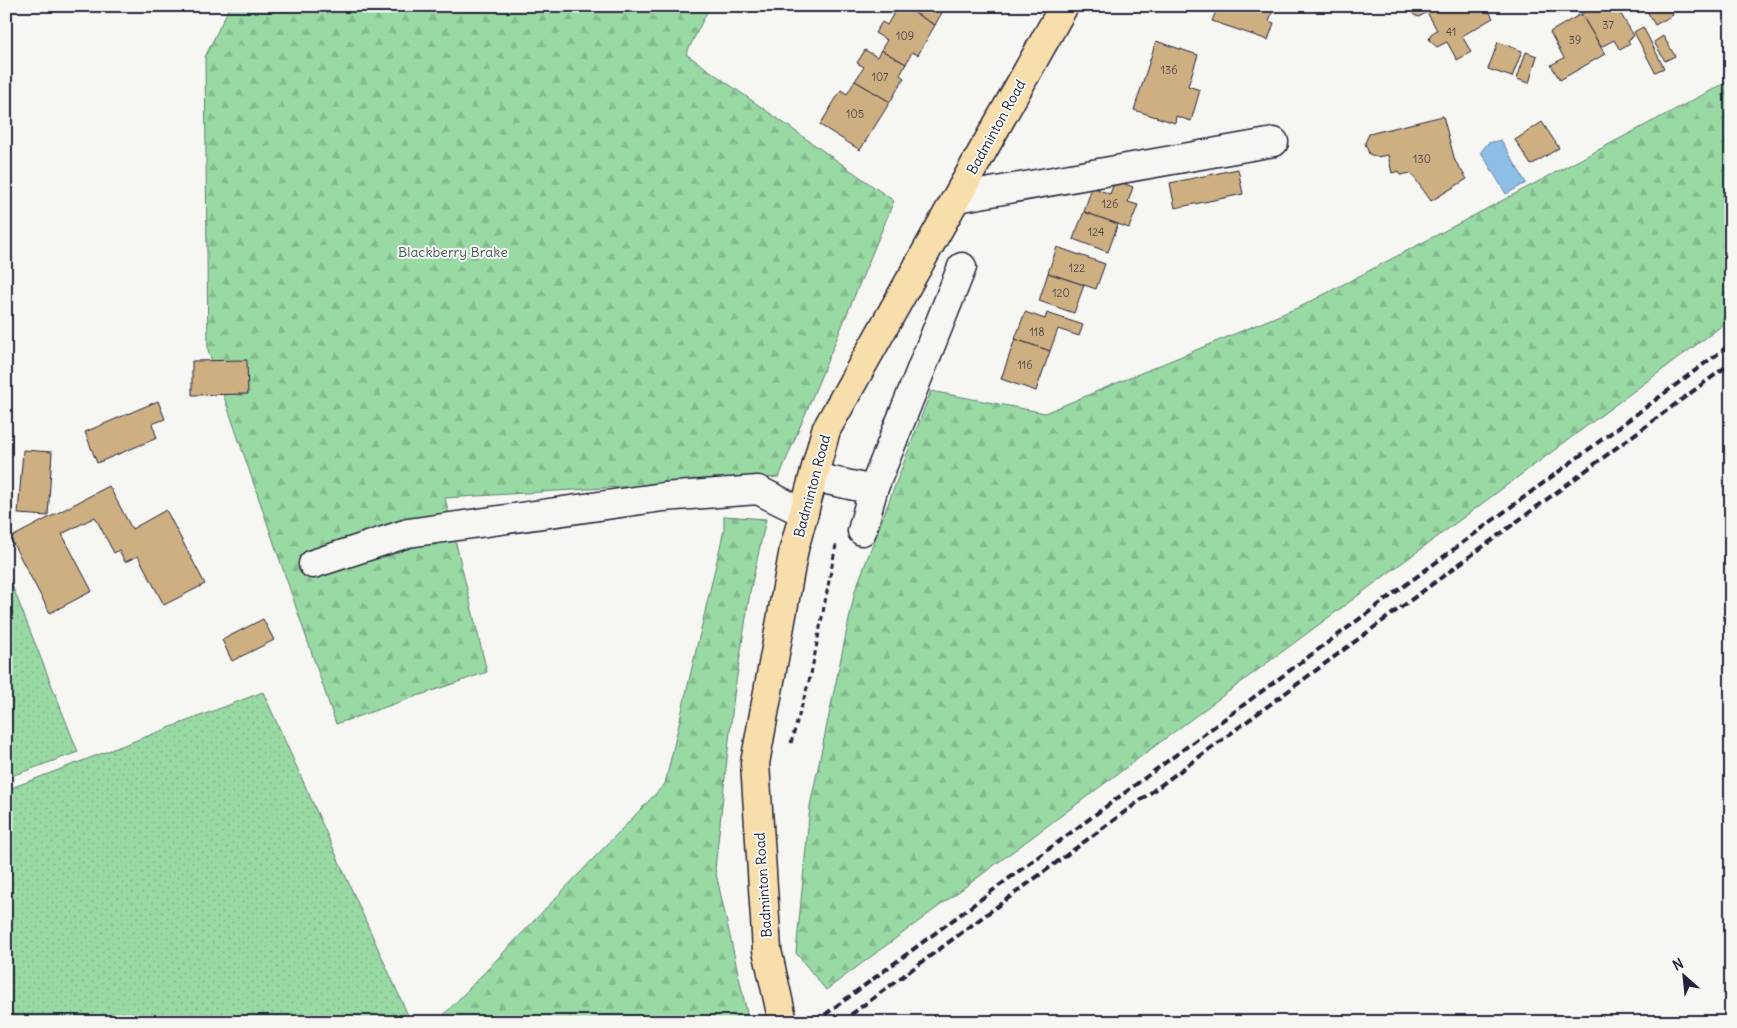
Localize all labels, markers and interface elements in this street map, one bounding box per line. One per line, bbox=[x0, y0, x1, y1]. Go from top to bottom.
house number: 37 bbox=[1602, 18, 1614, 32]
house number: 41 bbox=[1446, 25, 1456, 39]
house number: 109 bbox=[896, 29, 914, 43]
house number: 39 bbox=[1569, 33, 1581, 47]
house number: 136 bbox=[1161, 63, 1177, 77]
house number: 107 bbox=[872, 70, 889, 84]
street label: Badminton Road bbox=[963, 76, 1029, 178]
house number: 105 bbox=[846, 107, 864, 121]
house number: 130 bbox=[1413, 152, 1431, 166]
house number: 126 bbox=[1102, 197, 1118, 211]
house number: 124 bbox=[1088, 225, 1104, 239]
park label: Blackberry Brake bbox=[398, 243, 508, 261]
house number: 122 bbox=[1069, 261, 1085, 275]
house number: 120 bbox=[1052, 286, 1070, 300]
house number: 118 bbox=[1029, 325, 1045, 339]
house number: 116 bbox=[1017, 358, 1033, 372]
street label: Badminton Road bbox=[790, 433, 834, 539]
street label: Badminton Road bbox=[750, 832, 776, 938]
north arrow bbox=[1660, 950, 1710, 1000]
text: N bbox=[1670, 954, 1686, 975]

